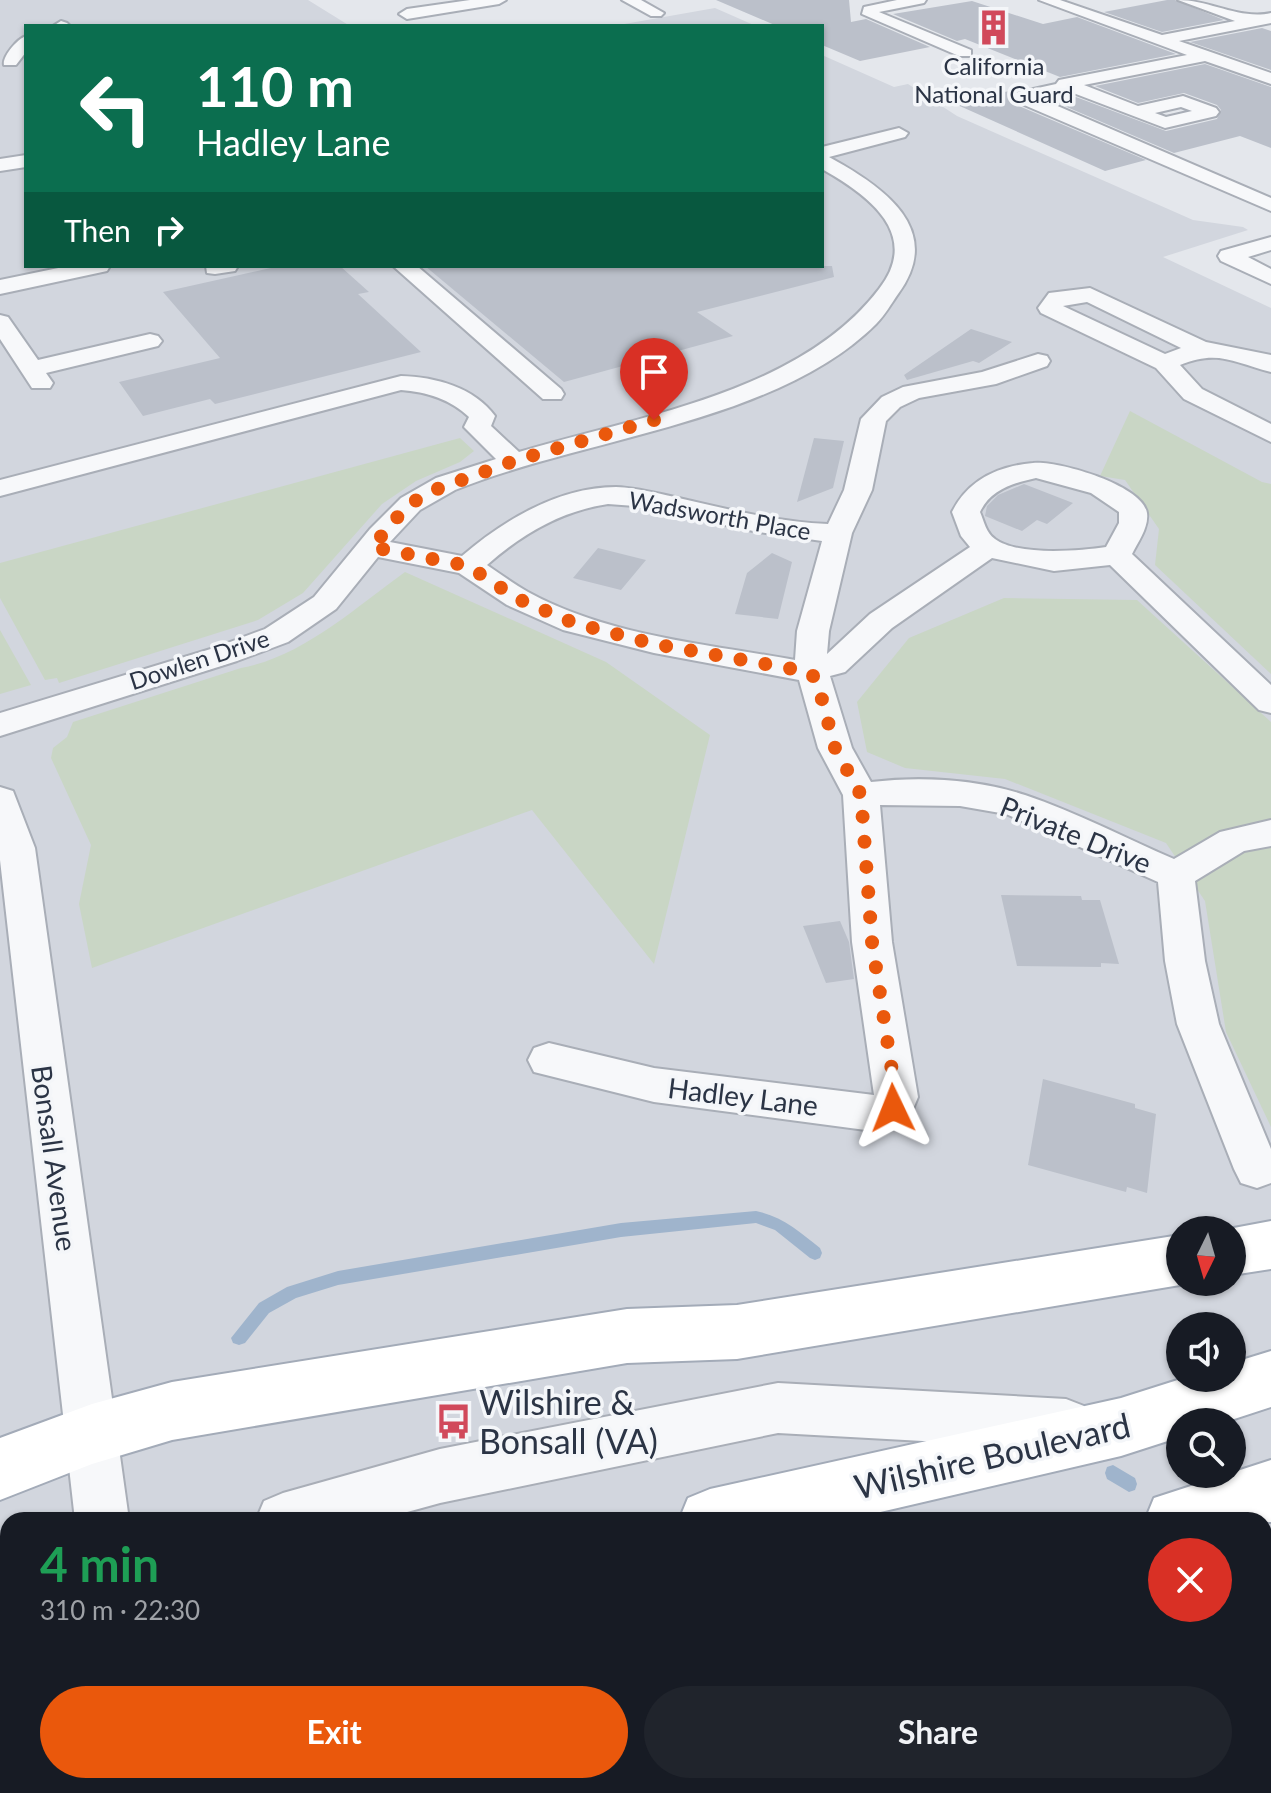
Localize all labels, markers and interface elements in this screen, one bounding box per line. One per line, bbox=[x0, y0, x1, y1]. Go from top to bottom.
building icon: California National Guard bbox=[975, 9, 1013, 47]
place label: California National Guard bbox=[914, 51, 1074, 108]
text: 110 m bbox=[196, 52, 354, 119]
icon: left bbox=[64, 56, 168, 160]
text: Hadley Lane bbox=[196, 120, 390, 164]
icon: right bbox=[147, 208, 191, 252]
text: Then bbox=[64, 212, 131, 248]
pin bbox=[620, 338, 688, 420]
icon: arrive bbox=[632, 350, 676, 394]
street label: Wadsworth Place bbox=[627, 485, 813, 545]
street label: Dowlen Drive bbox=[125, 623, 273, 695]
street label: Private Drive bbox=[995, 788, 1157, 880]
street label: Bonsall Avenue bbox=[25, 1063, 85, 1253]
position arrow bbox=[851, 1066, 935, 1150]
street label: Hadley Lane bbox=[666, 1070, 820, 1122]
north arrow bbox=[1166, 1216, 1246, 1296]
map controls bbox=[1166, 1216, 1246, 1488]
button: sound bbox=[1166, 1312, 1246, 1392]
place label: Wilshire & Bonsall (VA) bbox=[479, 1381, 658, 1461]
bus stop icon: Wilshire & Bonsall (VA) bbox=[434, 1402, 472, 1440]
street label: Wilshire Boulevard bbox=[850, 1403, 1134, 1507]
button: search bbox=[1166, 1408, 1246, 1488]
text: 4 min bbox=[40, 1535, 159, 1592]
button: close bbox=[1148, 1538, 1232, 1622]
text: 310 m · 22:30 bbox=[40, 1594, 200, 1626]
button: Exit bbox=[40, 1686, 628, 1778]
button: Share bbox=[644, 1686, 1232, 1778]

